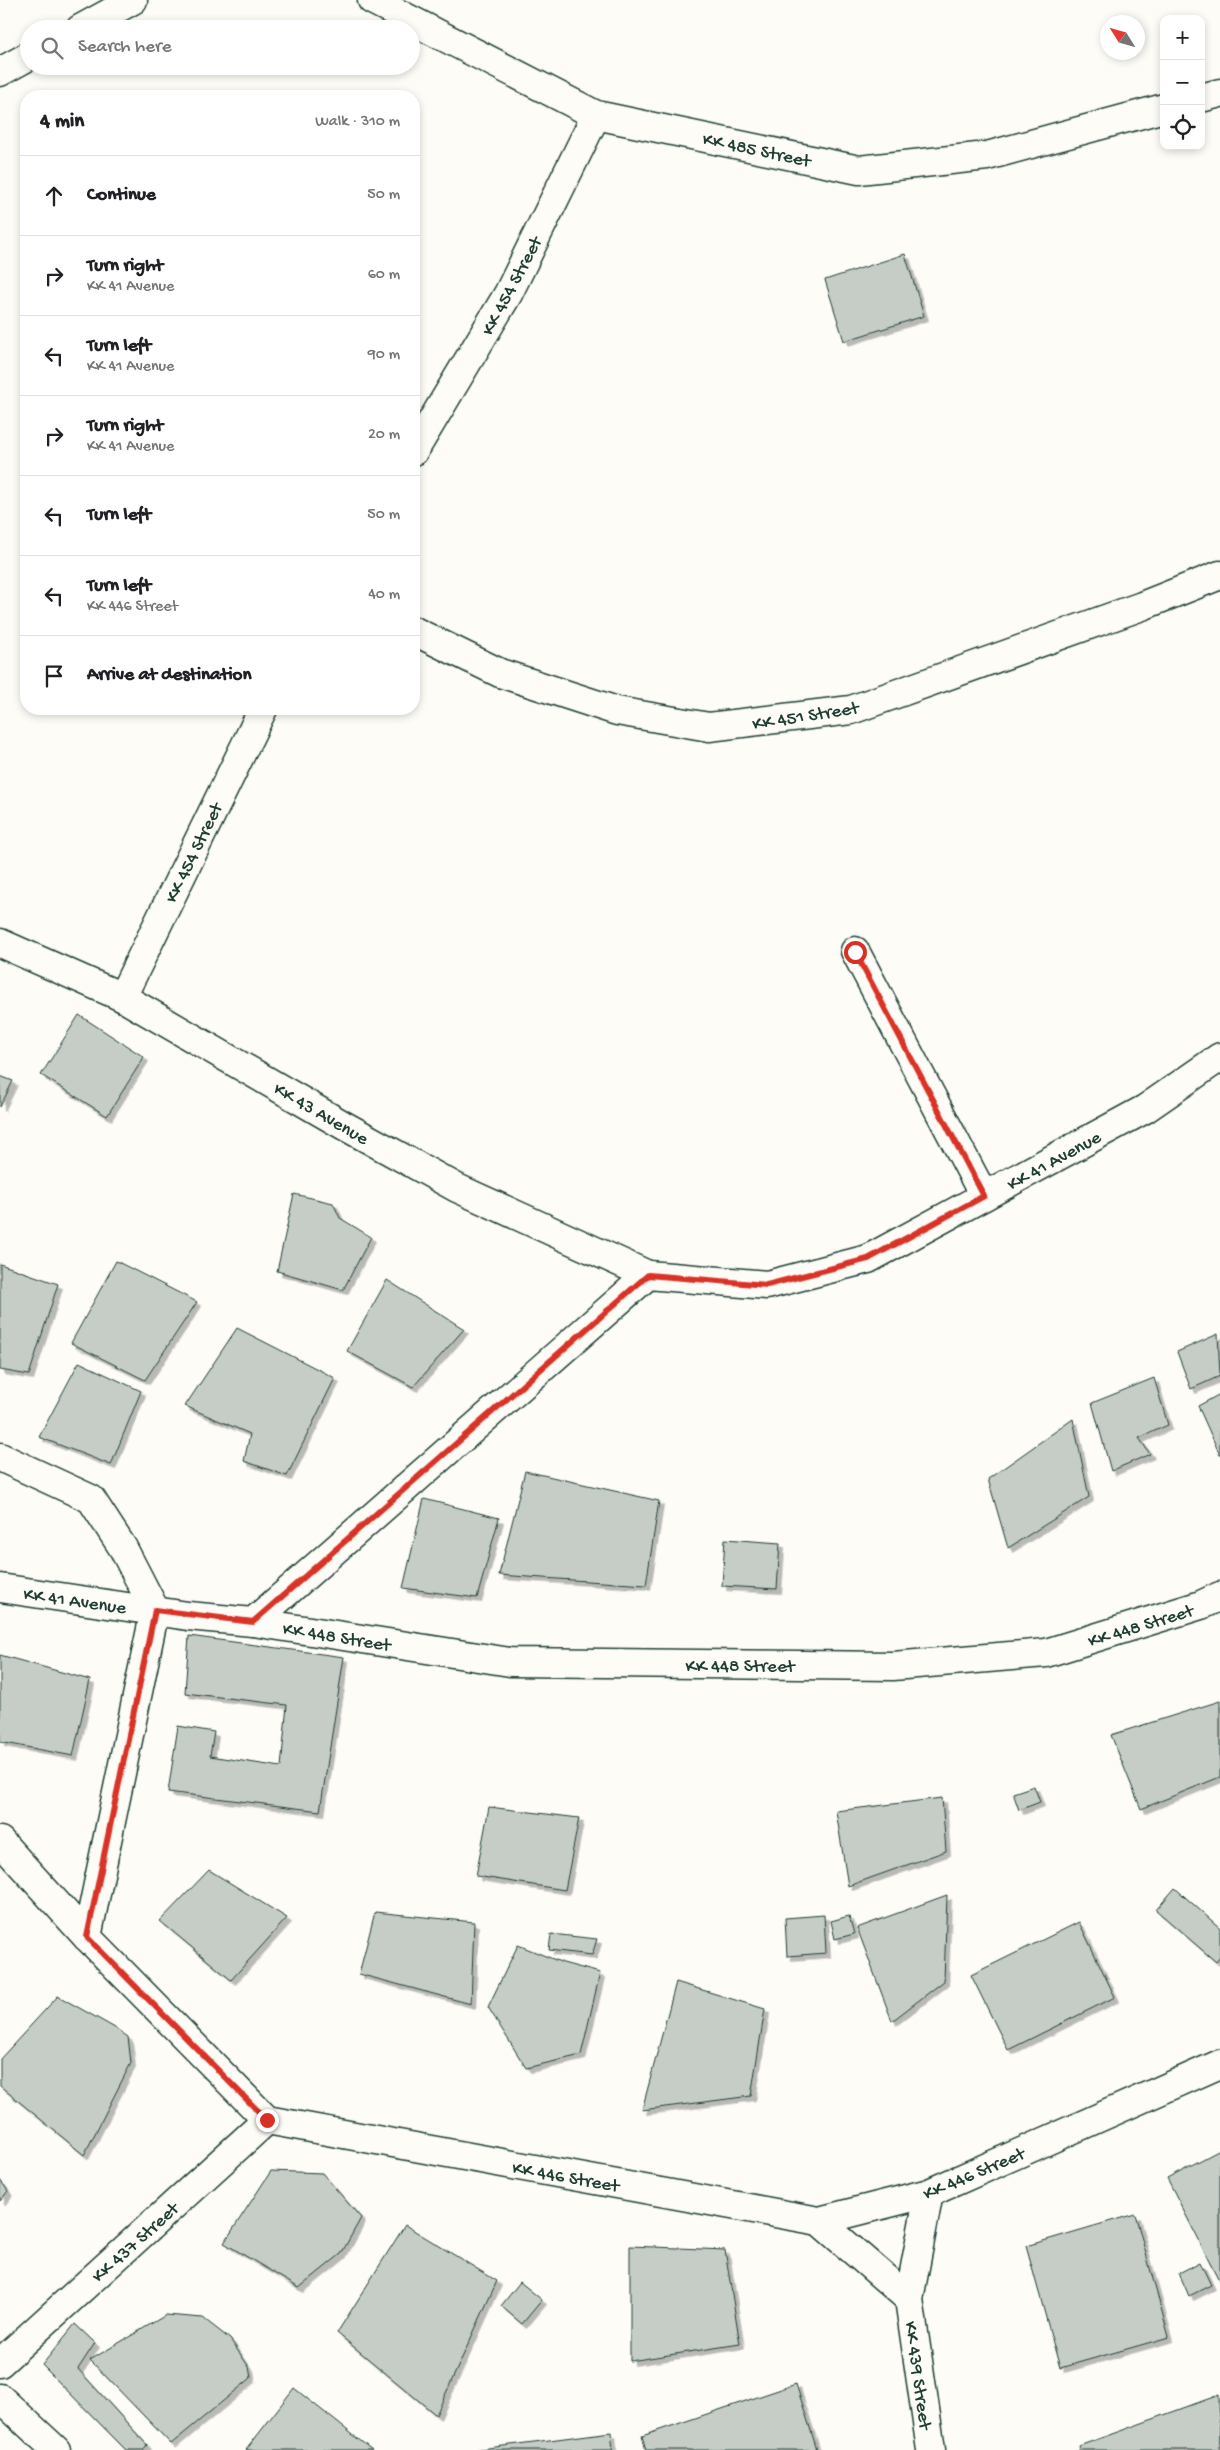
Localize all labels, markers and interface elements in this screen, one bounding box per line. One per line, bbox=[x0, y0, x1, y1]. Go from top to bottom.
north arrow bbox=[1100, 15, 1145, 60]
map controls bbox=[1160, 15, 1205, 150]
button: + bbox=[1160, 15, 1205, 60]
search box bbox=[20, 20, 420, 75]
icon: search bbox=[38, 34, 66, 62]
text: Search here bbox=[78, 36, 172, 59]
button: − bbox=[1160, 60, 1205, 105]
button: locate bbox=[1160, 105, 1205, 150]
text: 4 min bbox=[40, 110, 84, 135]
text: Walk · 310 m bbox=[315, 113, 400, 132]
street label: KK 485 Street bbox=[700, 129, 815, 175]
icon: ahead bbox=[40, 182, 68, 210]
text: Continue bbox=[87, 184, 156, 207]
text: 50 m bbox=[367, 186, 400, 205]
street label: KK 454 Street bbox=[477, 231, 550, 340]
text: Turn right bbox=[87, 255, 163, 278]
icon: right bbox=[40, 262, 68, 290]
text: 60 m bbox=[368, 266, 400, 285]
text: KK 41 Avenue bbox=[87, 278, 174, 297]
text: Turn left bbox=[87, 335, 151, 358]
icon: left bbox=[40, 342, 68, 370]
text: 90 m bbox=[368, 346, 400, 365]
text: KK 41 Avenue bbox=[87, 358, 174, 377]
text: Turn right bbox=[87, 415, 163, 438]
icon: right bbox=[40, 422, 68, 450]
text: 20 m bbox=[368, 426, 400, 445]
text: KK 41 Avenue bbox=[87, 438, 174, 457]
icon: left bbox=[40, 502, 68, 530]
text: Turn left bbox=[87, 504, 151, 527]
text: 50 m bbox=[367, 506, 400, 525]
text: Turn left bbox=[87, 575, 151, 598]
icon: left bbox=[40, 582, 68, 610]
text: 40 m bbox=[368, 586, 400, 605]
text: KK 446 Street bbox=[87, 598, 178, 617]
icon: arrive bbox=[40, 662, 68, 690]
text: Arrive at destination bbox=[87, 664, 251, 687]
street label: KK 451 Street bbox=[751, 697, 863, 737]
street label: KK 454 Street bbox=[161, 798, 230, 907]
route start bbox=[844, 941, 867, 964]
street label: KK 43 Avenue bbox=[269, 1079, 372, 1152]
street label: KK 41 Avenue bbox=[1004, 1127, 1106, 1197]
street label: KK 41 Avenue bbox=[22, 1584, 128, 1621]
street label: KK 448 Street bbox=[1086, 1600, 1199, 1654]
street label: KK 448 Street bbox=[281, 1619, 394, 1659]
street label: KK 448 Street bbox=[686, 1656, 797, 1679]
route end bbox=[256, 2109, 279, 2132]
street label: KK 446 Street bbox=[920, 2143, 1031, 2207]
street label: KK 446 Street bbox=[510, 2158, 623, 2200]
street label: KK 437 Street bbox=[88, 2197, 186, 2289]
street label: KK 439 Street bbox=[898, 2320, 936, 2433]

